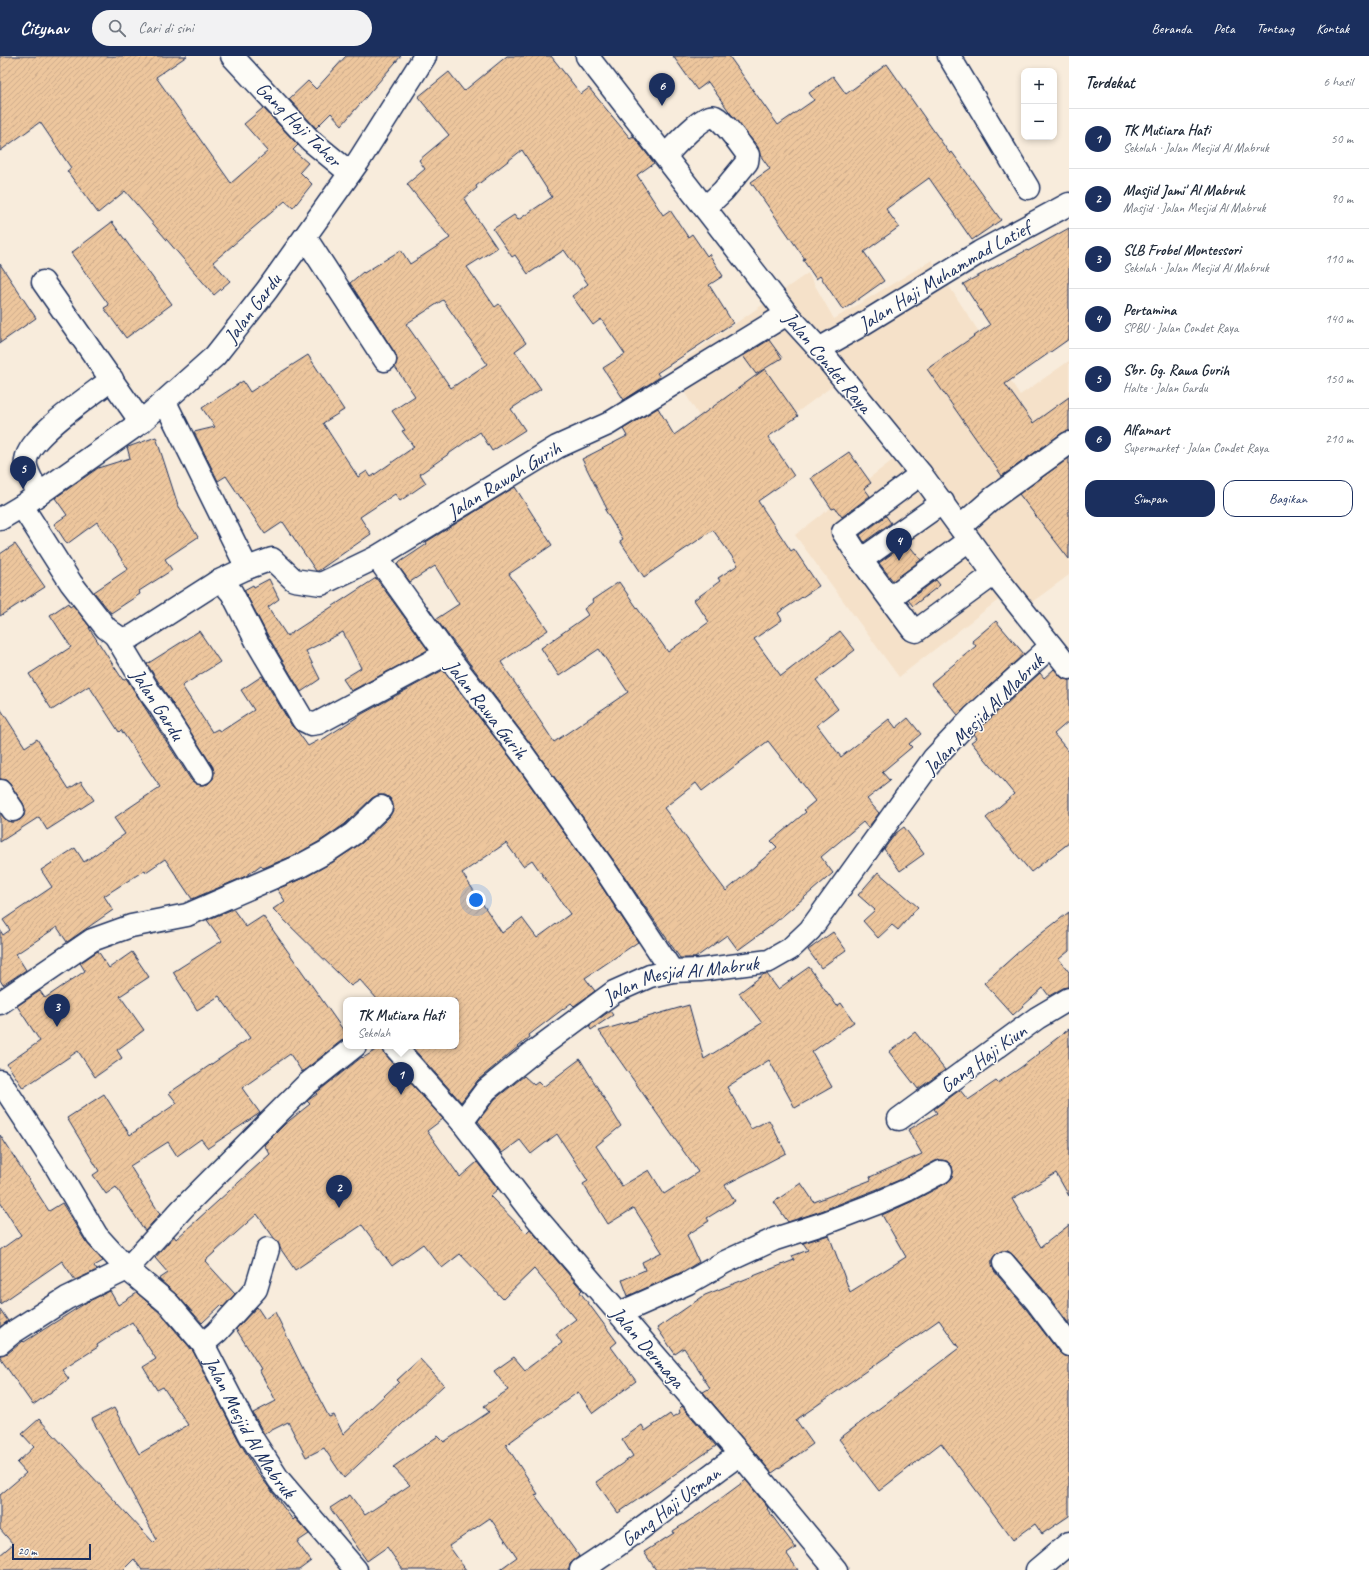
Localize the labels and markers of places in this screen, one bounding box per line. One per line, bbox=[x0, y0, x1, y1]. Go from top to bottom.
pin: 6 bbox=[649, 73, 675, 106]
pin: 5 bbox=[10, 456, 36, 489]
pin: 4 bbox=[886, 528, 912, 561]
pin: 3 bbox=[44, 994, 70, 1027]
pin: 1 bbox=[388, 1062, 414, 1095]
pin: 2 bbox=[326, 1175, 352, 1208]

